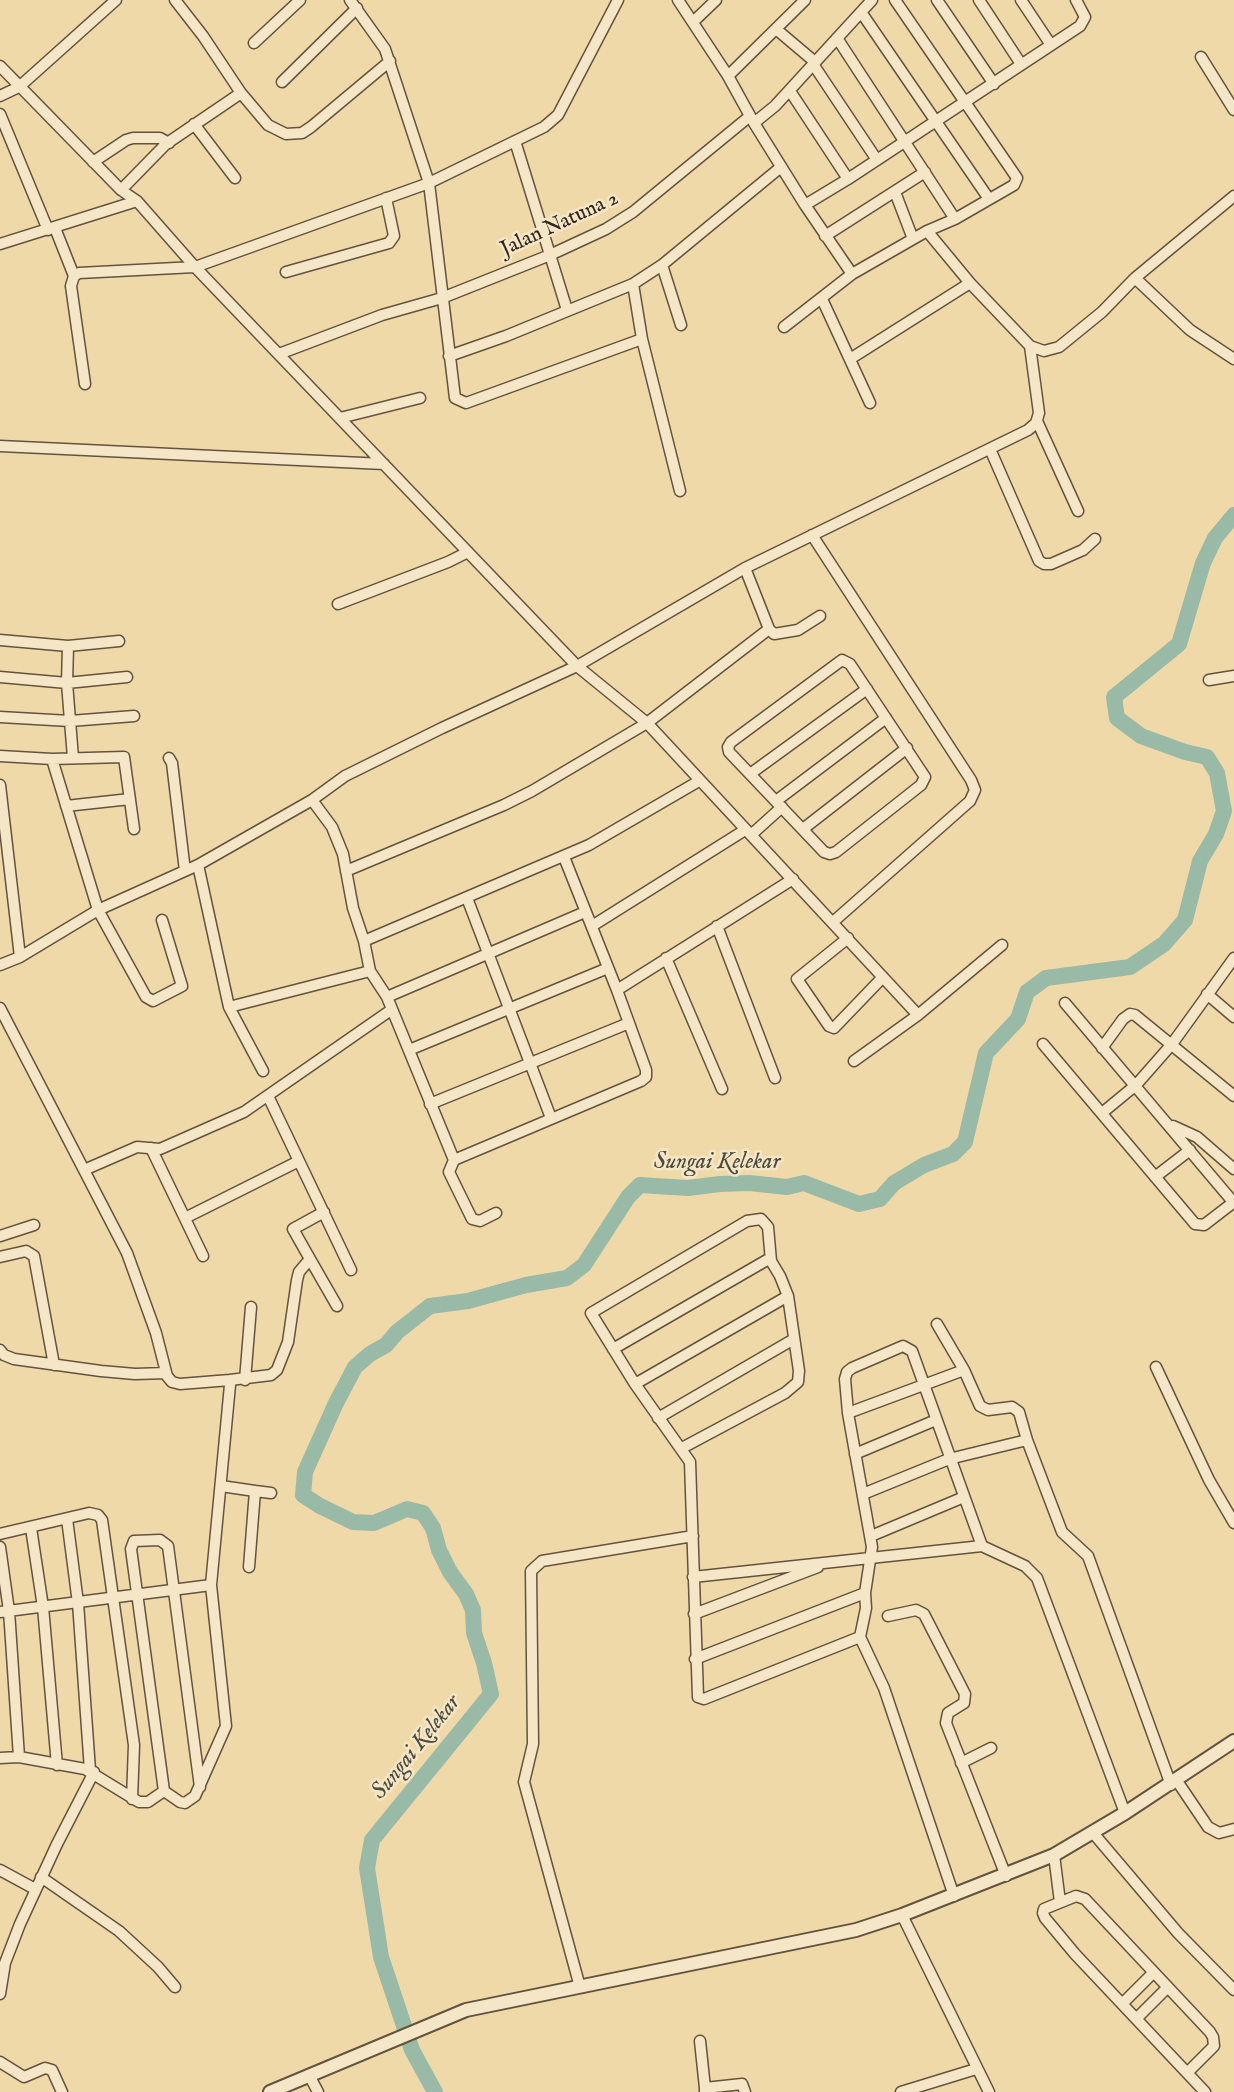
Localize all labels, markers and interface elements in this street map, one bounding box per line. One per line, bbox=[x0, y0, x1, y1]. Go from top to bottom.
street label: Jalan Natuna 2 bbox=[497, 187, 623, 263]
water label: Sungai Kelekar bbox=[654, 1149, 780, 1177]
water label: Sungai Kelekar bbox=[366, 1690, 468, 1806]

